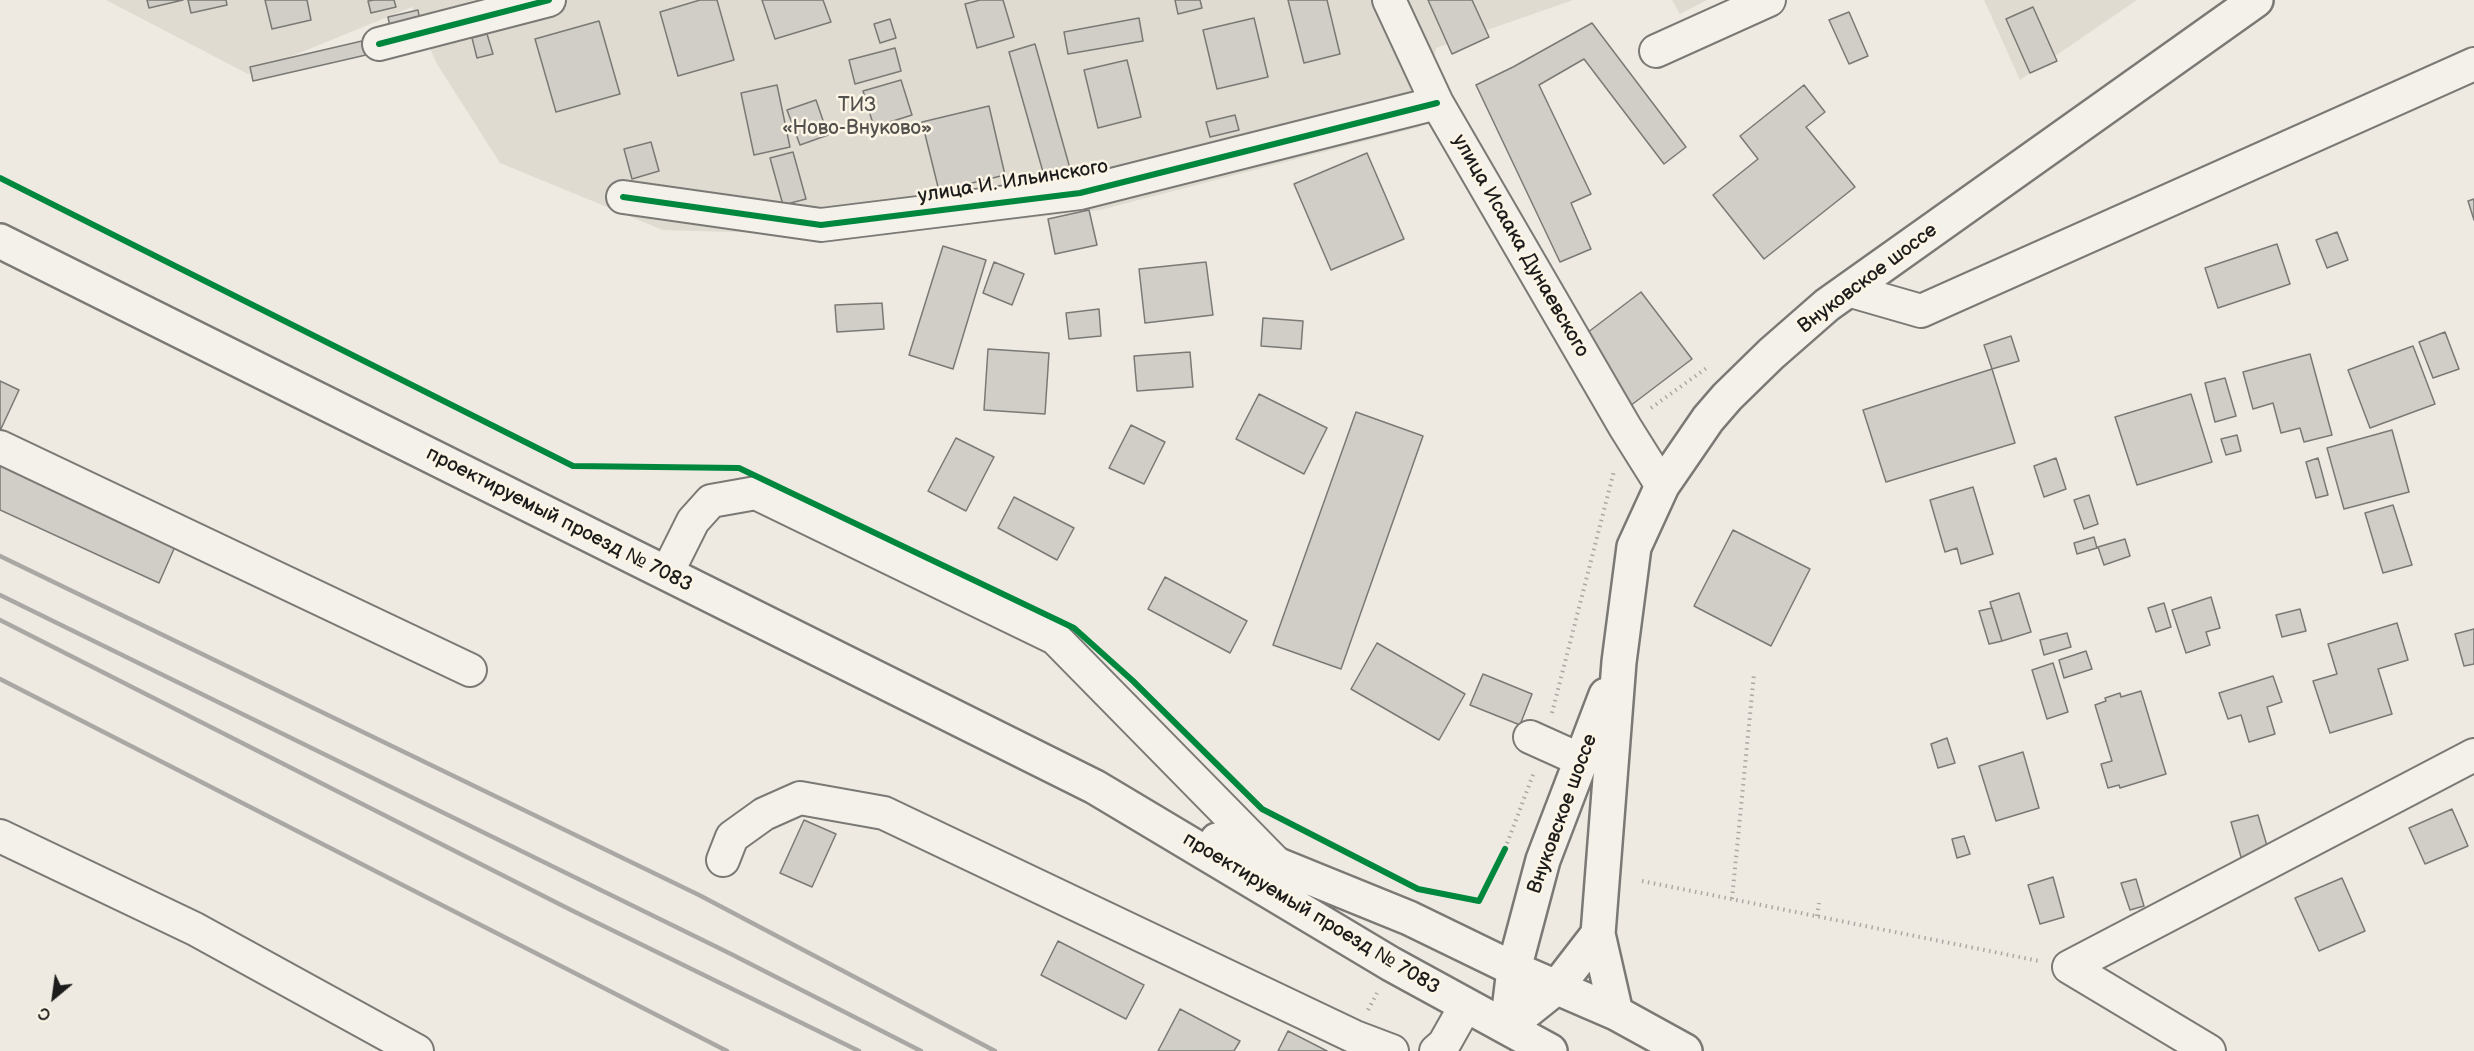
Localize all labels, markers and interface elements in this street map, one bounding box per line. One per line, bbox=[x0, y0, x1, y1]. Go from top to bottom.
park label: ТИЗ «Ново-Внуково» bbox=[782, 94, 932, 141]
street label: улица Исаака Дунаевского bbox=[1446, 130, 1594, 362]
street label: улица И. Ильинского bbox=[916, 155, 1110, 209]
street label: Внуковское шоссе bbox=[1794, 219, 1942, 339]
street label: проектируемый проезд № 7083 bbox=[422, 442, 696, 598]
street label: Внуковское шоссе bbox=[1523, 731, 1603, 897]
street label: проектируемый проезд № 7083 bbox=[1178, 828, 1444, 1000]
north arrow bbox=[24, 967, 84, 1027]
text: С bbox=[36, 1002, 55, 1024]

